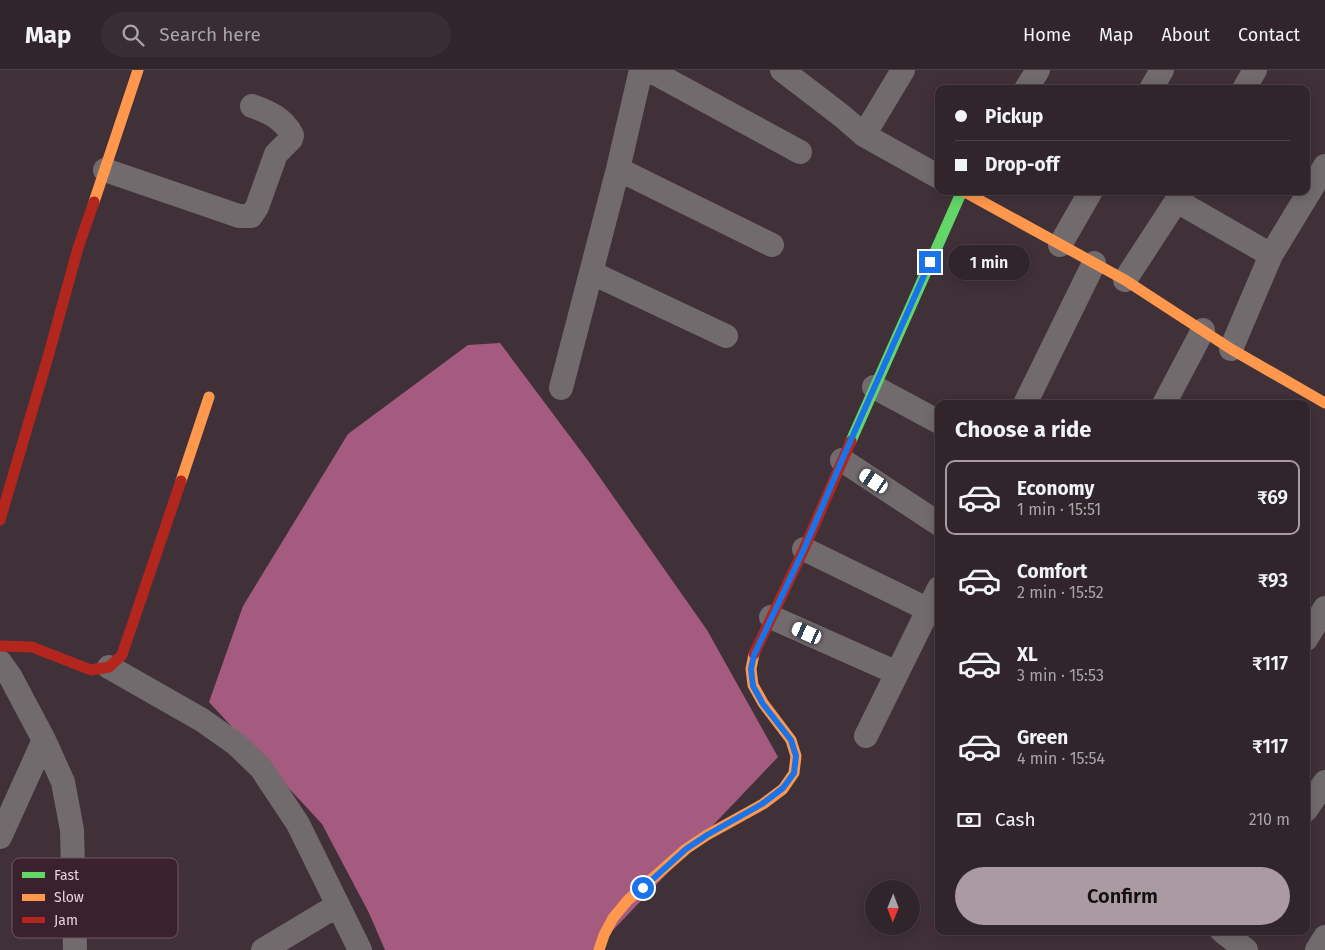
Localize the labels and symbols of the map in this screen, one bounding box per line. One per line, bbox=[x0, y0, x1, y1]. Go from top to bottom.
callout: 1 min bbox=[948, 244, 1030, 280]
route end bbox=[919, 251, 941, 273]
car bbox=[857, 466, 890, 496]
car bbox=[790, 620, 823, 646]
legend bbox=[12, 858, 178, 938]
text: Fast bbox=[54, 867, 80, 884]
route start bbox=[632, 877, 654, 899]
north arrow bbox=[865, 880, 920, 935]
text: Slow bbox=[54, 889, 84, 906]
text: Jam bbox=[54, 912, 78, 929]

